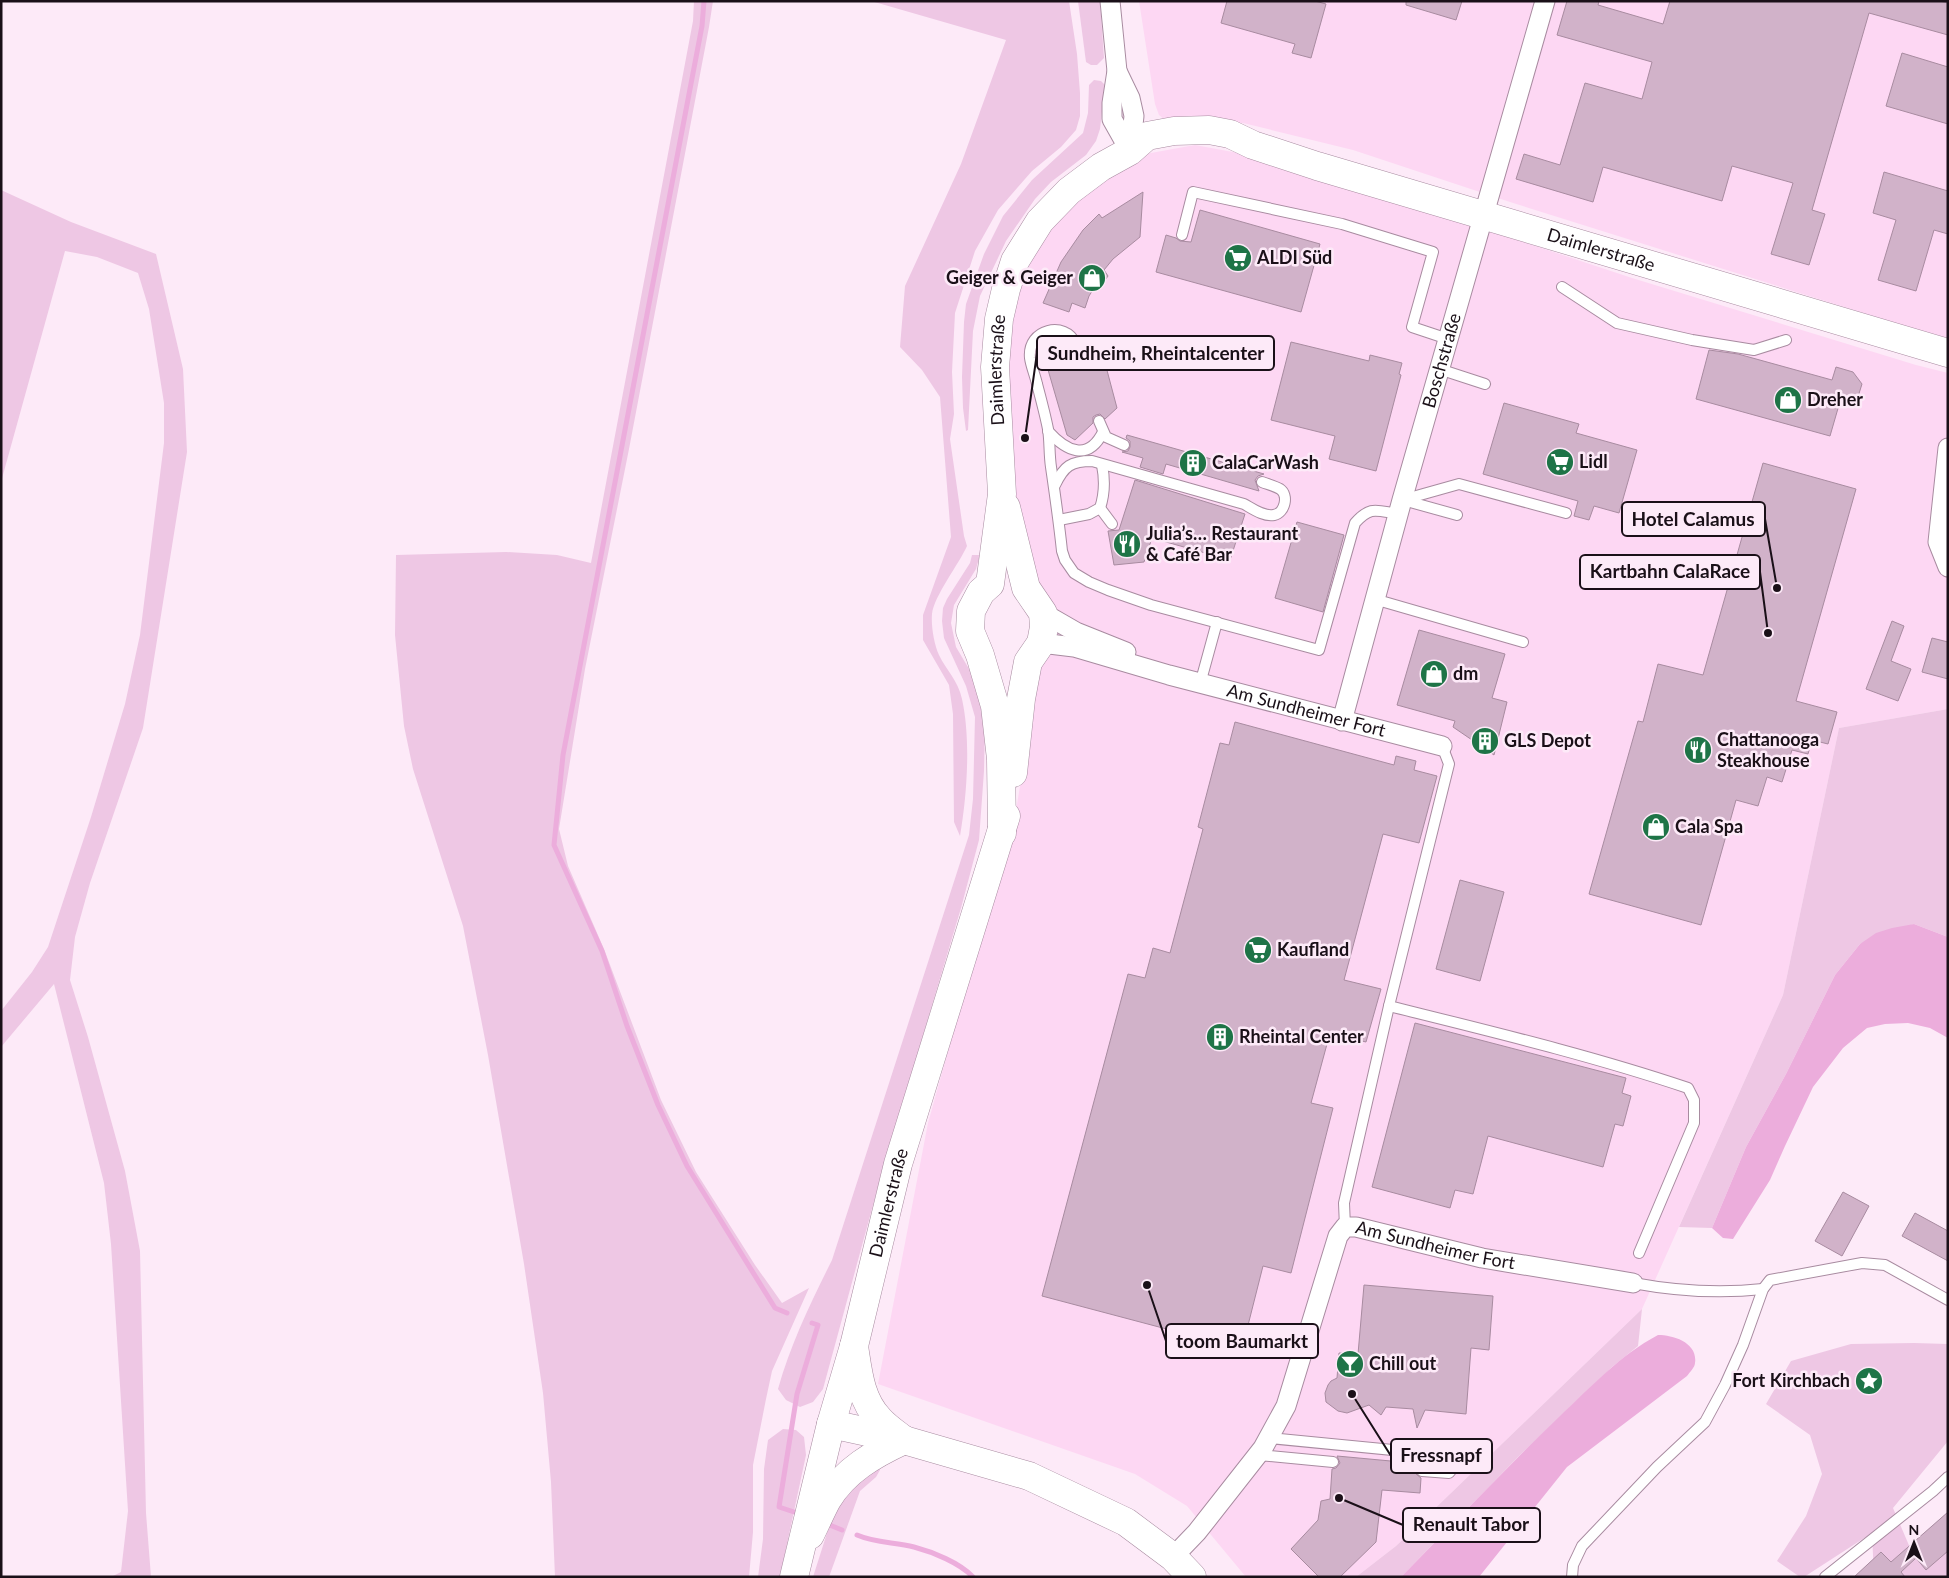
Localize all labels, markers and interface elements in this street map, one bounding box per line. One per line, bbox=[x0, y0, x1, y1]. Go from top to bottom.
street label: Daimlerstraße bbox=[1545, 223, 1658, 276]
supermarket icon: ALDI Süd bbox=[1223, 243, 1253, 273]
place label: ALDI Süd bbox=[1256, 246, 1332, 268]
shop icon: Geiger & Geiger bbox=[1077, 263, 1107, 293]
place label: Geiger & Geiger bbox=[946, 266, 1073, 288]
street label: Boschstraße bbox=[1417, 310, 1465, 410]
street label: Daimlerstraße bbox=[983, 314, 1009, 426]
callout: Sundheim, Rheintalcenter bbox=[1037, 336, 1274, 370]
text: Sundheim, Rheintalcenter bbox=[1048, 341, 1265, 364]
shop icon: Dreher bbox=[1773, 385, 1803, 415]
place label: Dreher bbox=[1807, 388, 1863, 410]
supermarket icon: Lidl bbox=[1545, 447, 1575, 477]
building icon: CalaCarWash bbox=[1178, 448, 1208, 478]
place label: Lidl bbox=[1579, 450, 1608, 472]
place label: CalaCarWash bbox=[1212, 451, 1319, 473]
callout: Hotel Calamus bbox=[1622, 502, 1765, 536]
text: Hotel Calamus bbox=[1631, 507, 1755, 530]
place label: Julia’s… Restaurant & Café Bar bbox=[1146, 522, 1299, 565]
restaurant icon: Julia’s… Restaurant & Café Bar bbox=[1112, 529, 1142, 559]
callout: Kartbahn CalaRace bbox=[1580, 555, 1760, 589]
text: Kartbahn CalaRace bbox=[1590, 559, 1750, 582]
shop icon: dm bbox=[1419, 659, 1449, 689]
place label: dm bbox=[1453, 662, 1478, 684]
street label: Am Sundheimer Fort bbox=[1225, 679, 1389, 741]
building icon: GLS Depot bbox=[1470, 726, 1500, 756]
place label: Chattanooga Steakhouse bbox=[1717, 728, 1819, 771]
place label: GLS Depot bbox=[1504, 729, 1591, 751]
restaurant icon: Chattanooga Steakhouse bbox=[1683, 735, 1713, 765]
shop icon: Cala Spa bbox=[1641, 812, 1671, 842]
place label: Cala Spa bbox=[1675, 815, 1743, 837]
supermarket icon: Kaufland bbox=[1243, 935, 1273, 965]
place label: Kaufland bbox=[1277, 938, 1349, 960]
building icon: Rheintal Center bbox=[1205, 1022, 1235, 1052]
place label: Rheintal Center bbox=[1239, 1025, 1364, 1047]
street label: Daimlerstraße bbox=[864, 1145, 912, 1259]
street label: Am Sundheimer Fort bbox=[1354, 1215, 1517, 1273]
callout: toom Baumarkt bbox=[1166, 1324, 1318, 1358]
text: toom Baumarkt bbox=[1176, 1329, 1308, 1352]
bar icon: Chill out bbox=[1335, 1349, 1365, 1379]
place label: Chill out bbox=[1369, 1352, 1436, 1374]
place icon: Fort Kirchbach bbox=[1854, 1366, 1884, 1396]
place label: Fort Kirchbach bbox=[1732, 1369, 1850, 1391]
callout: Fressnapf bbox=[1391, 1439, 1492, 1473]
text: Fressnapf bbox=[1400, 1443, 1482, 1466]
callout: Renault Tabor bbox=[1403, 1508, 1540, 1542]
text: Renault Tabor bbox=[1413, 1512, 1530, 1535]
north arrow bbox=[1889, 1518, 1939, 1568]
text: N bbox=[1909, 1521, 1919, 1538]

